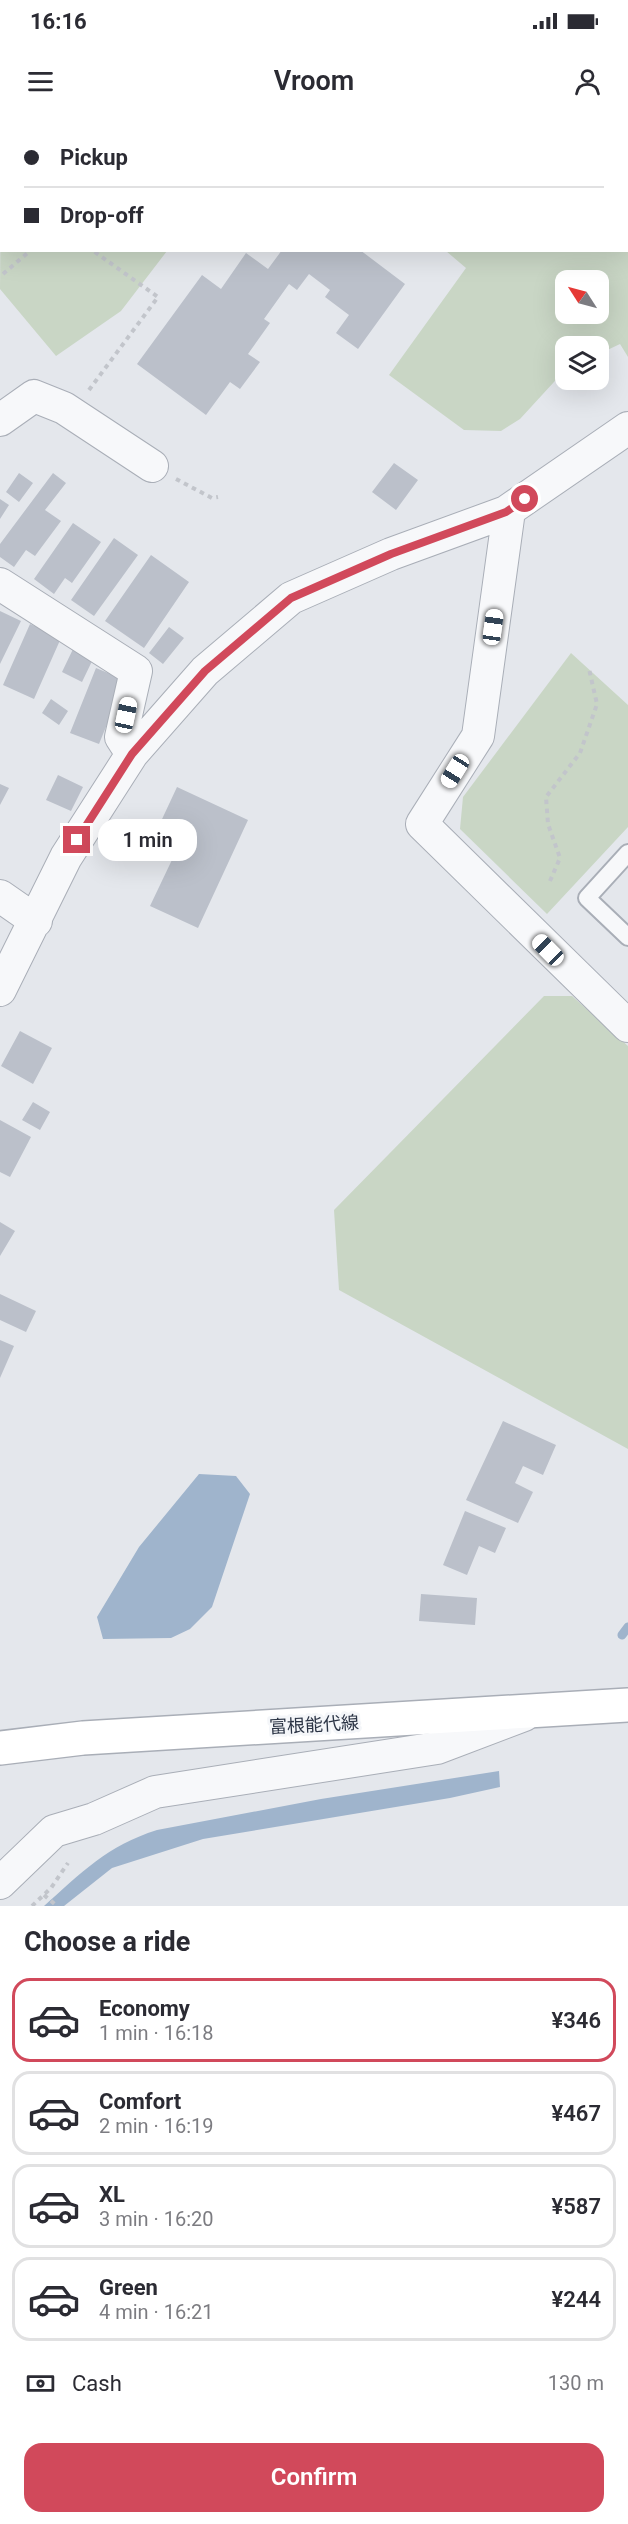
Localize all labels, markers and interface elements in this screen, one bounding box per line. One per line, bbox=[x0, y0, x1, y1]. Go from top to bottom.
text: 16:16 bbox=[30, 9, 87, 34]
icon: menu bbox=[24, 65, 57, 98]
text: Vroom bbox=[274, 65, 354, 97]
icon: person bbox=[571, 65, 604, 98]
text: Pickup bbox=[60, 145, 128, 170]
text: Drop-off bbox=[60, 203, 144, 228]
north arrow bbox=[555, 270, 609, 324]
map controls bbox=[555, 270, 609, 390]
button: layers bbox=[555, 336, 609, 390]
route start bbox=[511, 485, 538, 512]
car bbox=[482, 608, 504, 646]
car bbox=[113, 696, 139, 734]
car bbox=[438, 751, 472, 791]
callout: 1 min bbox=[98, 819, 197, 861]
route end bbox=[63, 826, 90, 853]
text: 1 min bbox=[122, 828, 173, 852]
car bbox=[529, 931, 567, 969]
street label: 富根能代線 bbox=[268, 1712, 359, 1737]
text: Choose a ride bbox=[24, 1926, 190, 1958]
icon: car bbox=[27, 1993, 81, 2047]
text: Economy bbox=[99, 1996, 190, 2021]
text: ¥346 bbox=[552, 2008, 601, 2033]
text: 1 min · 16:18 bbox=[99, 2021, 214, 2045]
icon: car bbox=[27, 2086, 81, 2140]
text: Comfort bbox=[99, 2089, 181, 2114]
text: ¥467 bbox=[552, 2101, 601, 2126]
text: 2 min · 16:19 bbox=[99, 2114, 214, 2138]
icon: car bbox=[27, 2179, 81, 2233]
text: XL bbox=[99, 2182, 125, 2207]
text: ¥587 bbox=[552, 2194, 601, 2219]
text: 3 min · 16:20 bbox=[99, 2207, 214, 2231]
icon: car bbox=[27, 2272, 81, 2326]
text: Green bbox=[99, 2275, 158, 2300]
text: ¥244 bbox=[552, 2287, 601, 2312]
text: 4 min · 16:21 bbox=[99, 2300, 214, 2324]
icon: cash bbox=[24, 2367, 57, 2400]
text: Cash bbox=[72, 2371, 122, 2396]
text: 130 m bbox=[548, 2371, 604, 2395]
button: Confirm bbox=[24, 2443, 604, 2512]

